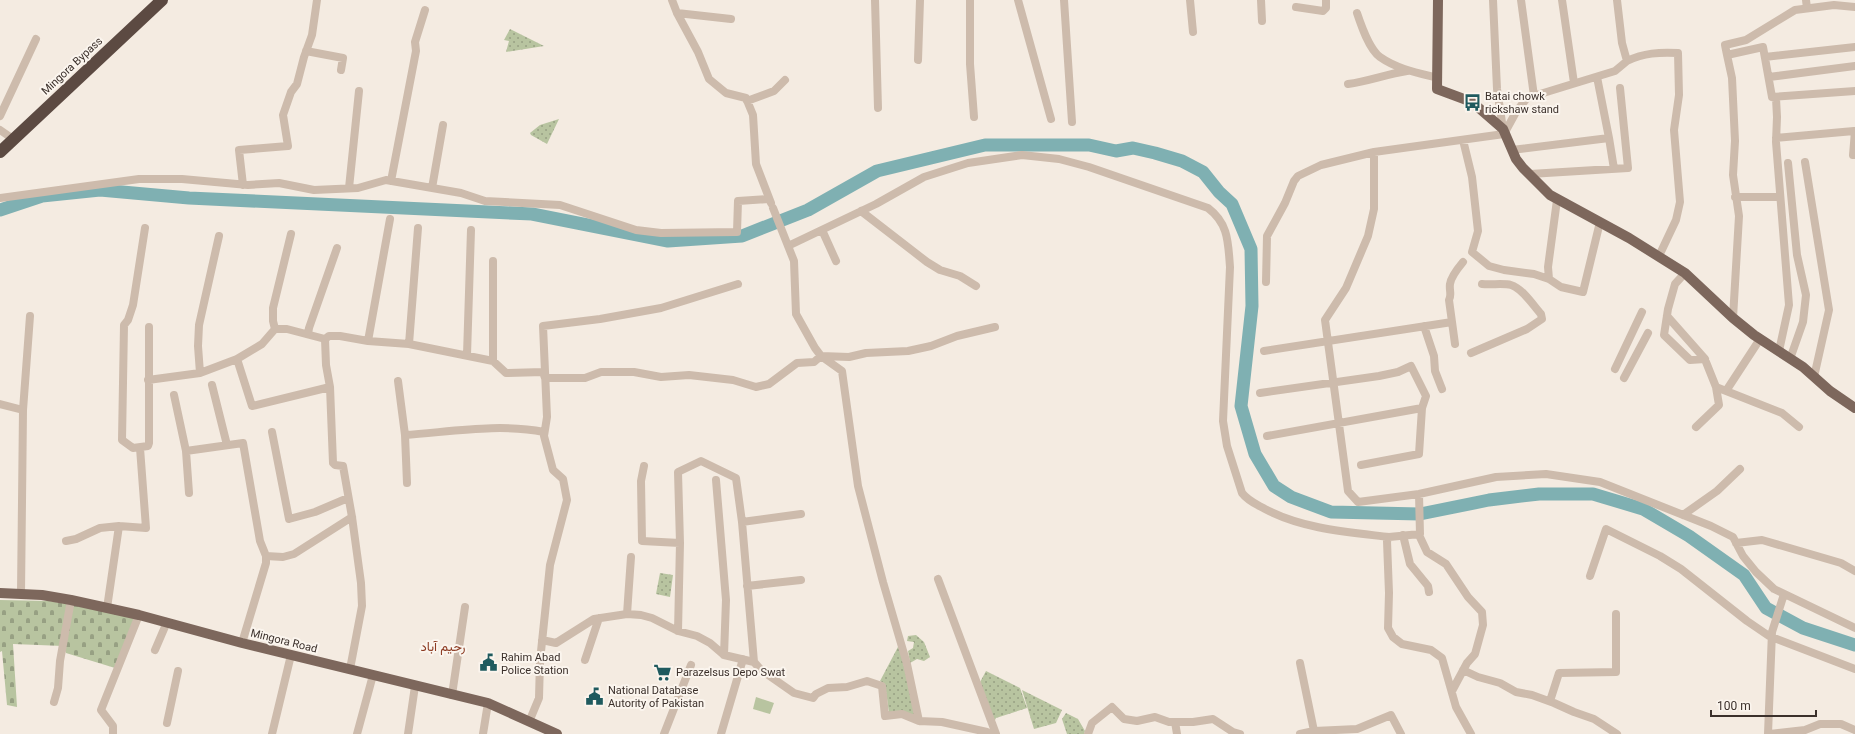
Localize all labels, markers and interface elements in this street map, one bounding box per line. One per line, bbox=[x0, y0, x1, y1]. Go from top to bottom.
street label: Mingora Bypass bbox=[39, 34, 105, 98]
place label: Batai chowk rickshaw stand bbox=[1485, 90, 1559, 116]
bus stop icon: Batai chowk rickshaw stand bbox=[1462, 92, 1482, 112]
street label: Mingora Road bbox=[249, 626, 319, 656]
district label: رحیم آباد bbox=[421, 639, 465, 655]
place label: Rahim Abad Police Station bbox=[501, 651, 569, 677]
public building icon: Rahim Abad Police Station bbox=[478, 653, 498, 673]
supermarket icon: Parazelsus Depo Swat bbox=[653, 662, 673, 682]
place label: Parazelsus Depo Swat bbox=[676, 666, 785, 679]
place label: National Database Autority of Pakistan bbox=[608, 684, 704, 710]
public building icon: National Database Autority of Pakistan bbox=[585, 686, 605, 706]
scale bar bbox=[1711, 692, 1816, 718]
text: 100 m bbox=[1717, 699, 1751, 713]

